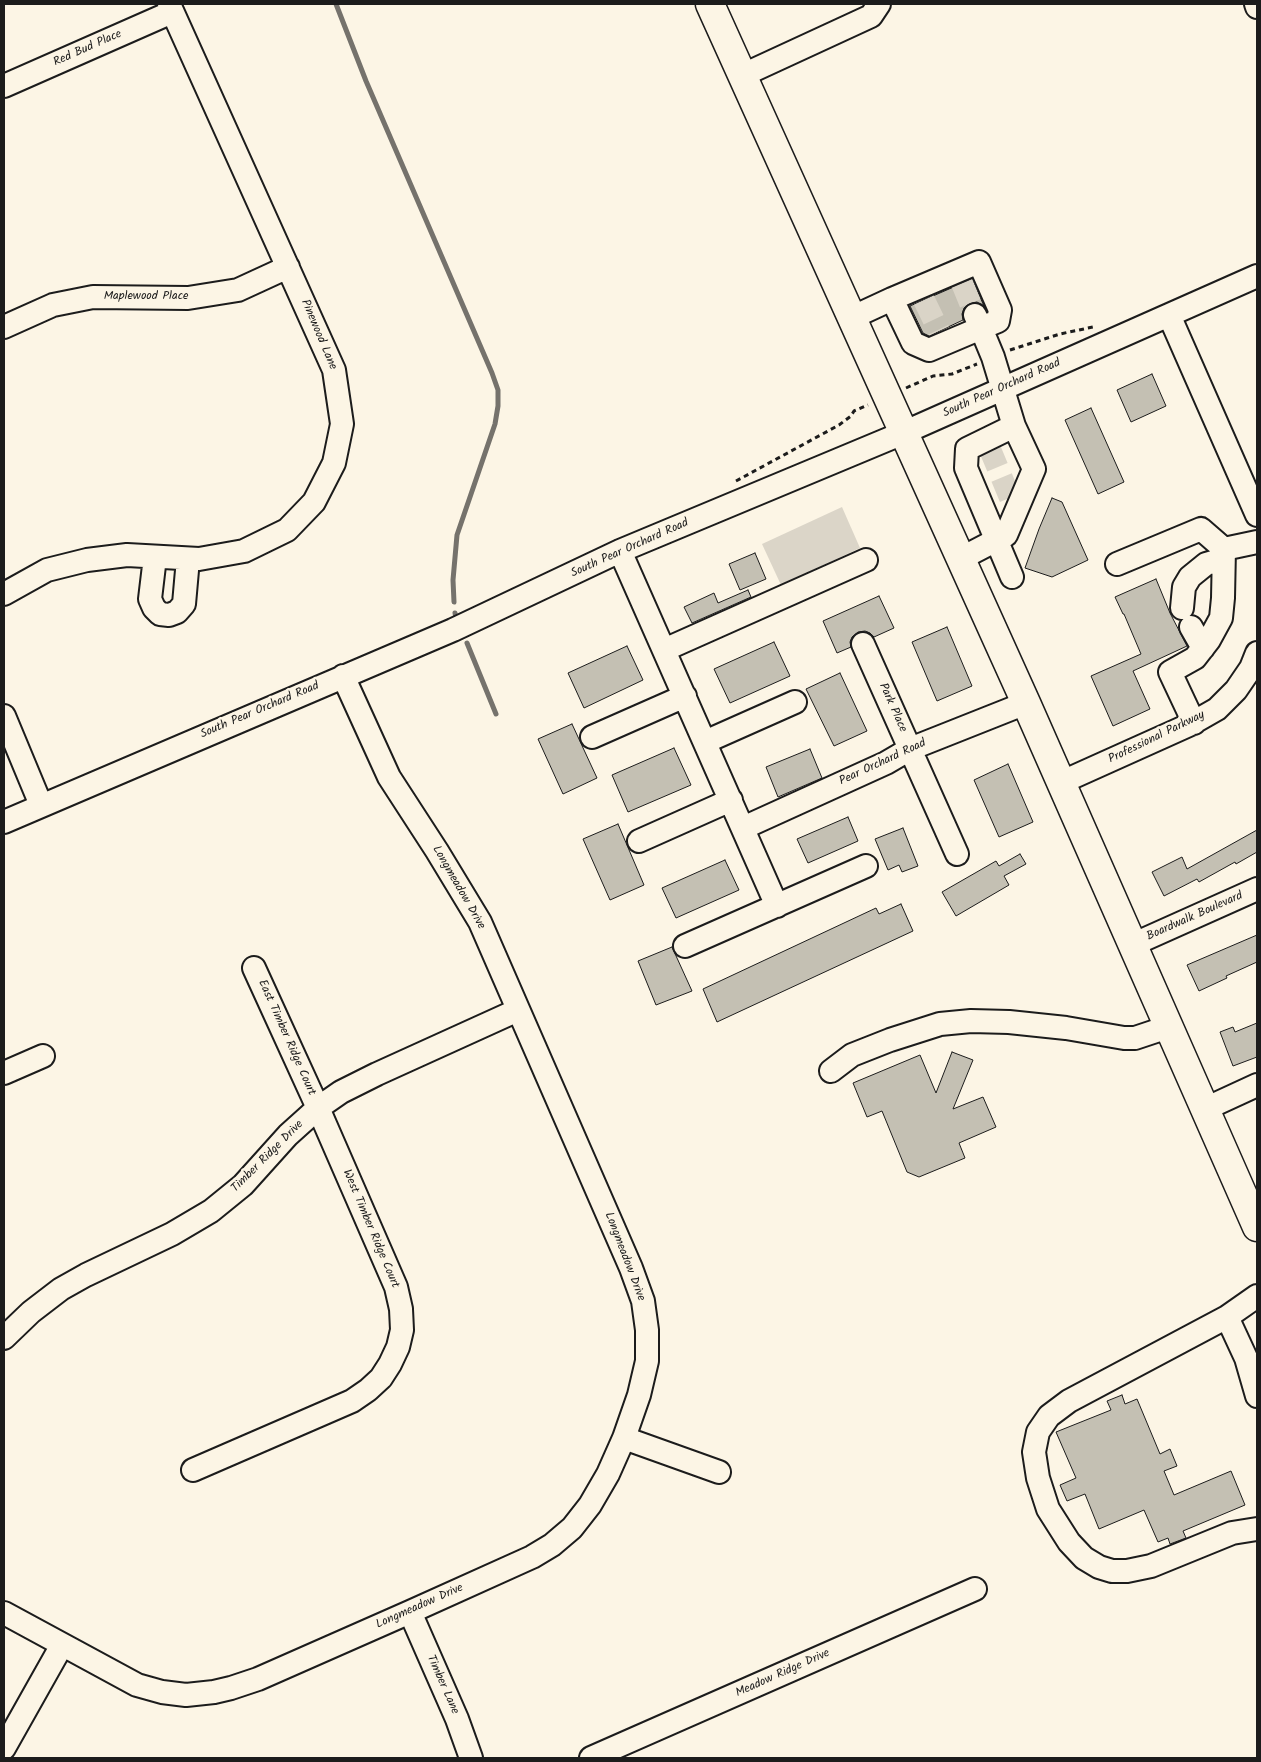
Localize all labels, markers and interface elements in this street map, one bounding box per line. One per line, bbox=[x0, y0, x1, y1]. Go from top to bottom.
street label: Red Bud Place bbox=[52, 28, 124, 70]
street label: Maplewood Place bbox=[104, 290, 188, 304]
street label: Pinewood Lane bbox=[297, 298, 339, 372]
street label: South Pear Orchard Road bbox=[941, 357, 1063, 421]
street label: South Pear Orchard Road bbox=[569, 517, 691, 581]
street label: South Pear Orchard Road bbox=[199, 679, 321, 743]
street label: Park Place bbox=[875, 681, 909, 735]
street label: Professional Parkway bbox=[1107, 708, 1207, 768]
street label: Pear Orchard Road bbox=[837, 737, 929, 789]
street label: Longmeadow Drive bbox=[428, 844, 488, 932]
street label: Boardwalk Boulevard bbox=[1145, 889, 1245, 945]
street label: East Timber Ridge Court bbox=[254, 978, 318, 1098]
street label: Timber Ridge Drive bbox=[229, 1118, 307, 1196]
street label: West Timber Ridge Court bbox=[338, 1168, 402, 1290]
street label: Longmeadow Drive bbox=[600, 1211, 648, 1303]
street label: Longmeadow Drive bbox=[374, 1581, 466, 1633]
street label: Meadow Ridge Drive bbox=[734, 1647, 832, 1701]
street label: Timber Lane bbox=[423, 1653, 461, 1717]

